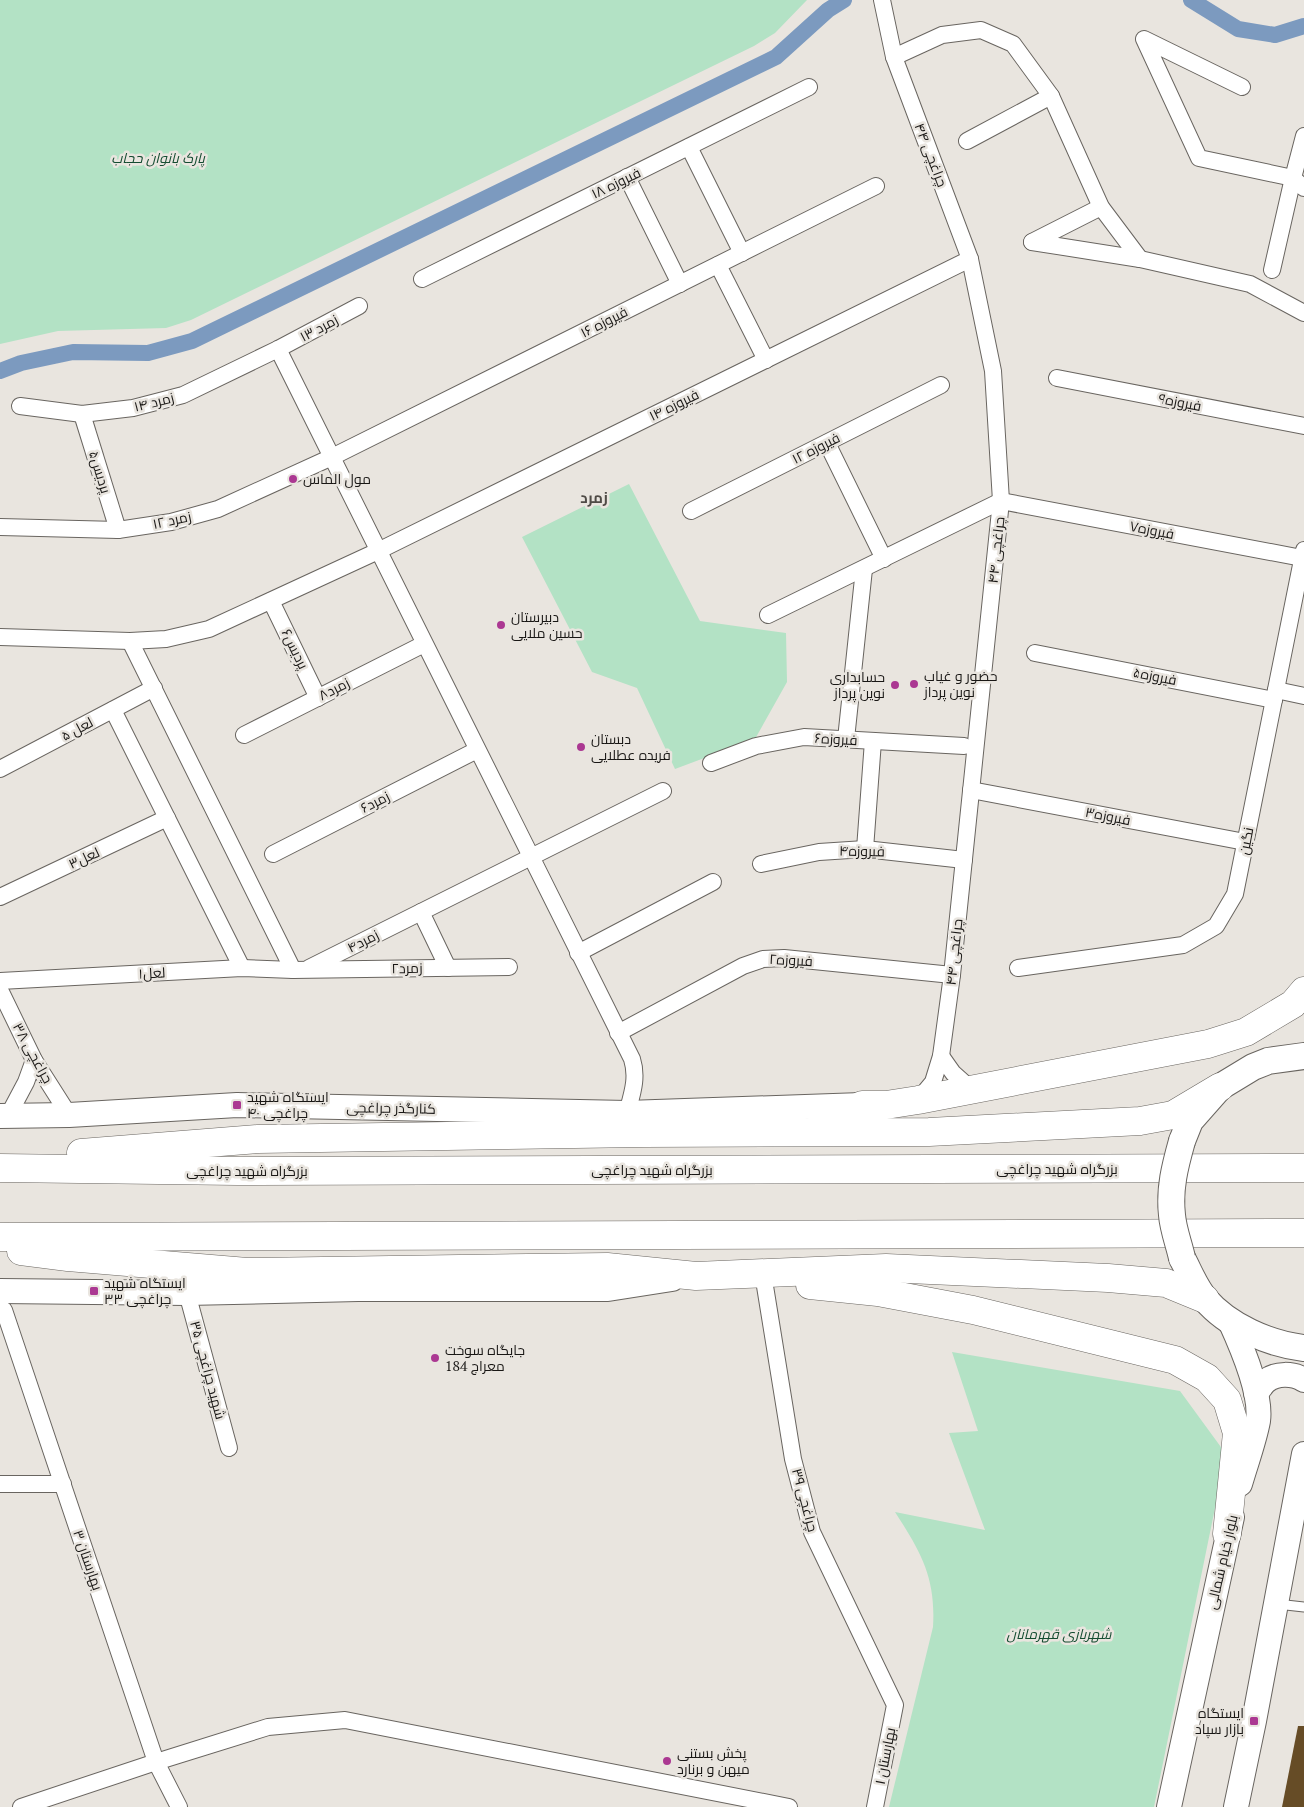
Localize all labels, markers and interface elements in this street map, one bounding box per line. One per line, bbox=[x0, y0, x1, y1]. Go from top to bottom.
street label: چراغچی ۴۴ bbox=[910, 120, 952, 190]
park label: پارک بانوان حجاب bbox=[111, 148, 206, 168]
street label: فیروزه ۱۸ bbox=[588, 162, 644, 203]
street label: فیروزه ۱۶ bbox=[577, 302, 631, 342]
street label: زمرد ۱۳ bbox=[296, 310, 341, 346]
street label: فیروزه ۱۴ bbox=[646, 384, 702, 425]
street label: زمرد ۱۴ bbox=[132, 387, 176, 416]
street label: فیروزه۹ bbox=[1157, 388, 1203, 415]
street label: فیروزه ۱۲ bbox=[789, 427, 843, 468]
street label: پردیس۵ bbox=[84, 448, 116, 496]
place label: مول الماس bbox=[303, 469, 371, 488]
marker: مول الماس bbox=[287, 473, 299, 485]
district label: زمرد bbox=[580, 487, 608, 507]
street label: زمرد ۱۲ bbox=[151, 506, 193, 533]
street label: چراغچی ۴۴ bbox=[983, 516, 1009, 584]
street label: فیروزه۷ bbox=[1128, 516, 1176, 543]
place label: دبیرستان حسین ملایی bbox=[511, 607, 583, 642]
marker: دبیرستان حسین ملایی bbox=[495, 619, 507, 631]
street label: پردیس۶ bbox=[277, 625, 313, 673]
street label: فیروزه۵ bbox=[1132, 662, 1178, 689]
place label: حضور و غیاب نوین پرداز bbox=[923, 666, 998, 702]
place label: حسابداری نوین پرداز bbox=[830, 667, 885, 703]
street label: زمرد۸ bbox=[315, 673, 353, 704]
marker: حضور و غیاب نوین پرداز bbox=[908, 678, 920, 690]
marker: حسابداری نوین پرداز bbox=[889, 679, 901, 691]
street label: لعل ۵ bbox=[57, 712, 96, 745]
street label: فیروزه۶ bbox=[814, 728, 858, 749]
place label: دبستان فریده عطلایی bbox=[591, 729, 671, 764]
marker: دبستان فریده عطلایی bbox=[575, 741, 587, 753]
street label: زمرد۶ bbox=[357, 786, 393, 817]
street label: فیروزه۳ bbox=[1084, 802, 1132, 829]
street label: نگین bbox=[1234, 826, 1257, 856]
street label: فیروزه۴ bbox=[839, 841, 885, 860]
street label: لعل۳ bbox=[65, 842, 102, 873]
street label: چراغچی ۴۴ bbox=[941, 918, 967, 986]
street label: زمرد۴ bbox=[344, 925, 382, 956]
street label: فیروزه۲ bbox=[769, 949, 813, 970]
street label: زمرد۲ bbox=[391, 958, 423, 977]
street label: لعل۱ bbox=[138, 962, 166, 983]
street label: چراغچی ۳۸ bbox=[8, 1019, 58, 1087]
place label: ایستگاه شهید چراغچی ۴۰ bbox=[247, 1087, 329, 1123]
street label: کنارگذر چراغچی bbox=[346, 1097, 436, 1119]
marker: ایستگاه شهید چراغچی ۴۰ bbox=[231, 1099, 243, 1111]
street label: بزرگراه شهید چراغچی bbox=[996, 1159, 1118, 1179]
street label: بزرگراه شهید چراغچی bbox=[591, 1160, 713, 1180]
street label: بزرگراه شهید چراغچی bbox=[186, 1161, 308, 1181]
place label: ایستگاه شهید چراغچی ۳۳ bbox=[104, 1273, 186, 1309]
marker: ایستگاه شهید چراغچی ۳۳ bbox=[88, 1285, 100, 1297]
street label: شهید چراغچی ٣۵ bbox=[185, 1319, 231, 1421]
place label: جایگاه سوخت 184 معراج bbox=[445, 1340, 525, 1375]
marker: جایگاه سوخت 184 معراج bbox=[429, 1352, 441, 1364]
street label: چراغچی ۳۹ bbox=[787, 1466, 823, 1534]
street label: بلوار خیام شمالی bbox=[1201, 1513, 1243, 1611]
street label: بهارستان ۳ bbox=[69, 1527, 108, 1593]
park label: شهربازی قهرمانان bbox=[1007, 1624, 1112, 1643]
place label: ایستگاه بازار سپاد bbox=[1195, 1703, 1244, 1739]
marker: ایستگاه بازار سپاد bbox=[1248, 1715, 1260, 1727]
street label: بهارستان ۱ bbox=[870, 1726, 899, 1786]
place label: پخش بستنی میهن و برنارد bbox=[677, 1743, 750, 1778]
marker: پخش بستنی میهن و برنارد bbox=[661, 1755, 673, 1767]

